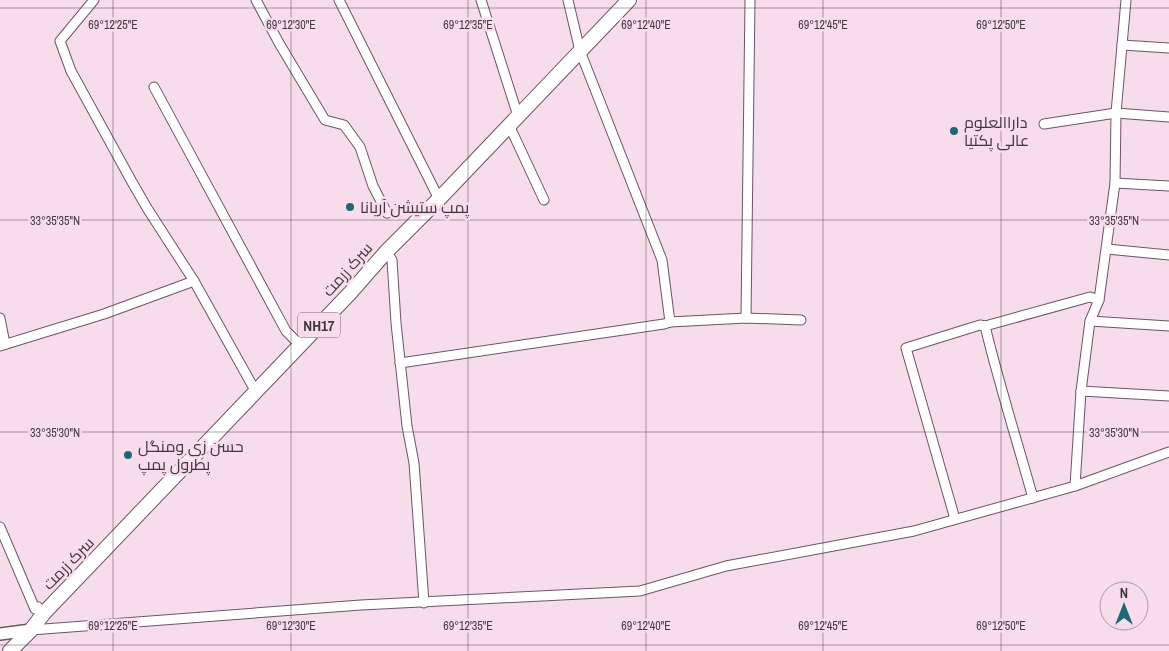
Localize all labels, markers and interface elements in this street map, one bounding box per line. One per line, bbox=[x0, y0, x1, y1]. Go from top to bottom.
text: 69°12'25"E bbox=[88, 17, 138, 33]
text: 69°12'30"E bbox=[266, 17, 316, 33]
text: 69°12'35"E bbox=[443, 17, 493, 33]
text: 69°12'40"E bbox=[621, 17, 671, 33]
text: 69°12'45"E bbox=[798, 17, 848, 33]
text: 69°12'50"E bbox=[976, 17, 1026, 33]
place label: داراالعلوم عالی پکتیا bbox=[964, 111, 1029, 152]
marker: داراالعلوم عالی پکتیا bbox=[948, 125, 960, 137]
place label: پمپ ستیشن آریانا bbox=[360, 196, 470, 219]
marker: پمپ ستیشن آریانا bbox=[344, 201, 356, 213]
text: 33°35'35"N bbox=[30, 213, 80, 229]
text: 33°35'35"N bbox=[1089, 213, 1139, 229]
street label: سرک زرمت bbox=[317, 237, 377, 301]
road number: NH17 bbox=[298, 312, 340, 338]
text: 33°35'30"N bbox=[30, 425, 80, 441]
text: 33°35'30"N bbox=[1089, 425, 1139, 441]
place label: حسن زی ومنگل پطرول پمپ bbox=[138, 435, 244, 476]
marker: حسن زی ومنگل پطرول پمپ bbox=[122, 449, 134, 461]
street label: سرک زرمت bbox=[37, 532, 99, 594]
north arrow bbox=[1099, 581, 1149, 631]
text: N bbox=[1120, 584, 1128, 602]
text: 69°12'25"E bbox=[88, 618, 138, 634]
text: 69°12'30"E bbox=[266, 618, 316, 634]
text: 69°12'35"E bbox=[443, 618, 493, 634]
text: 69°12'40"E bbox=[621, 618, 671, 634]
text: 69°12'45"E bbox=[798, 618, 848, 634]
text: 69°12'50"E bbox=[976, 618, 1026, 634]

